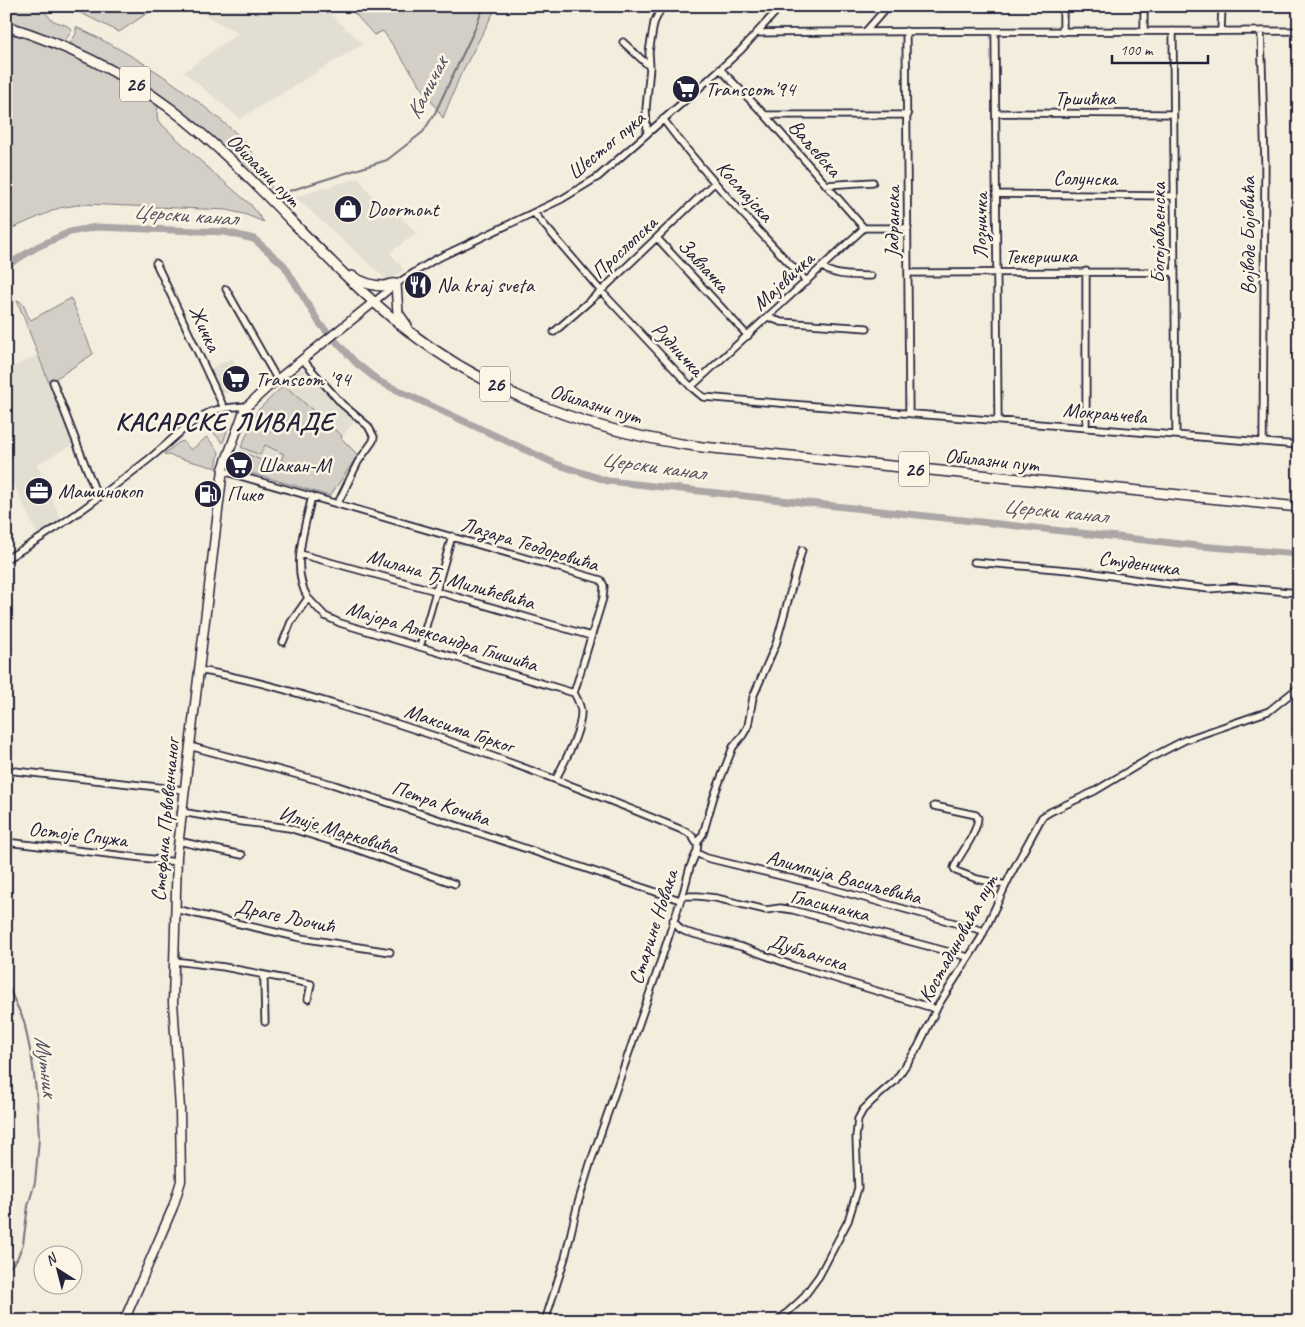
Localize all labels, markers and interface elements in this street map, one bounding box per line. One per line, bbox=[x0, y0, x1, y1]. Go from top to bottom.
scale bar bbox=[1112, 32, 1209, 64]
text: 100 m bbox=[1120, 41, 1154, 60]
water label: Камичак bbox=[400, 49, 456, 124]
road number: 26 bbox=[120, 66, 150, 102]
supermarket icon: Transcom'94 bbox=[671, 74, 701, 104]
place label: Transcom'94 bbox=[705, 76, 798, 102]
street label: Тршићка bbox=[1055, 85, 1117, 111]
street label: Шестог пука bbox=[562, 104, 652, 185]
street label: Ваљевска bbox=[783, 114, 848, 183]
street label: Обилазни пут bbox=[221, 127, 308, 214]
street label: Космајска bbox=[711, 155, 780, 228]
street label: Солунска bbox=[1053, 164, 1120, 192]
street label: Војводе Бојовића bbox=[1235, 175, 1261, 295]
street label: Богојављенска bbox=[1145, 181, 1171, 283]
street label: Јадранска bbox=[879, 184, 905, 259]
street label: Лозничка bbox=[967, 190, 994, 259]
shop icon: Doormont bbox=[333, 194, 363, 224]
place label: Doormont bbox=[367, 196, 440, 222]
water label: Церски канал bbox=[132, 197, 242, 233]
street label: Прослопска bbox=[586, 208, 664, 284]
street label: Завлачка bbox=[672, 232, 737, 299]
street label: Текеришка bbox=[1005, 242, 1079, 270]
street label: Мајевичка bbox=[747, 244, 821, 316]
restaurant icon: Na kraj sveta bbox=[403, 270, 433, 300]
place label: Na kraj sveta bbox=[437, 272, 536, 298]
street label: Жичка bbox=[183, 301, 228, 357]
street label: Рудничка bbox=[646, 316, 711, 383]
supermarket icon: Transcom '94 bbox=[221, 364, 251, 394]
place label: Transcom '94 bbox=[255, 366, 353, 392]
road number: 26 bbox=[480, 366, 510, 402]
street label: Обилазни пут bbox=[547, 378, 646, 431]
street label: Мокрањчева bbox=[1062, 396, 1150, 430]
district label: КАСАРСКЕ ЛИВАДЕ bbox=[115, 405, 337, 438]
street label: Обилазни пут bbox=[944, 442, 1042, 478]
water label: Церски канал bbox=[600, 445, 710, 488]
supermarket icon: Шакан-М bbox=[224, 450, 254, 480]
place label: Шакан-М bbox=[258, 452, 333, 478]
road number: 26 bbox=[899, 452, 929, 486]
office icon: Машинокоп bbox=[24, 476, 54, 506]
place label: Машинокоп bbox=[58, 478, 144, 504]
fuel station icon: Пико bbox=[193, 479, 223, 509]
place label: Пико bbox=[227, 481, 265, 507]
water label: Церски канал bbox=[1002, 492, 1112, 531]
street label: Лазара Теодоровића bbox=[458, 511, 604, 579]
street label: Милана Ђ. Милићевића bbox=[364, 543, 540, 617]
street label: Студеничка bbox=[1097, 544, 1183, 582]
street label: Мајора Александра Глишића bbox=[343, 595, 543, 678]
street label: Максима Горког bbox=[401, 697, 520, 760]
street label: Стефана Првовенчаног bbox=[145, 734, 185, 903]
street label: Петра Кочића bbox=[388, 774, 495, 833]
street label: Илије Марковића bbox=[276, 800, 404, 861]
street label: Остоје Спужа bbox=[27, 815, 131, 853]
street label: Алимпија Васиљевића bbox=[764, 844, 926, 911]
street label: Старине Новака bbox=[622, 864, 684, 988]
street label: Костадиновића пут bbox=[912, 868, 1005, 1007]
street label: Гласиначка bbox=[788, 883, 874, 928]
street label: Драге Љочић bbox=[233, 893, 338, 939]
street label: Дубљанска bbox=[766, 927, 852, 977]
water label: Мутник bbox=[28, 1034, 65, 1102]
north arrow bbox=[32, 1244, 82, 1294]
text: N bbox=[42, 1249, 61, 1269]

